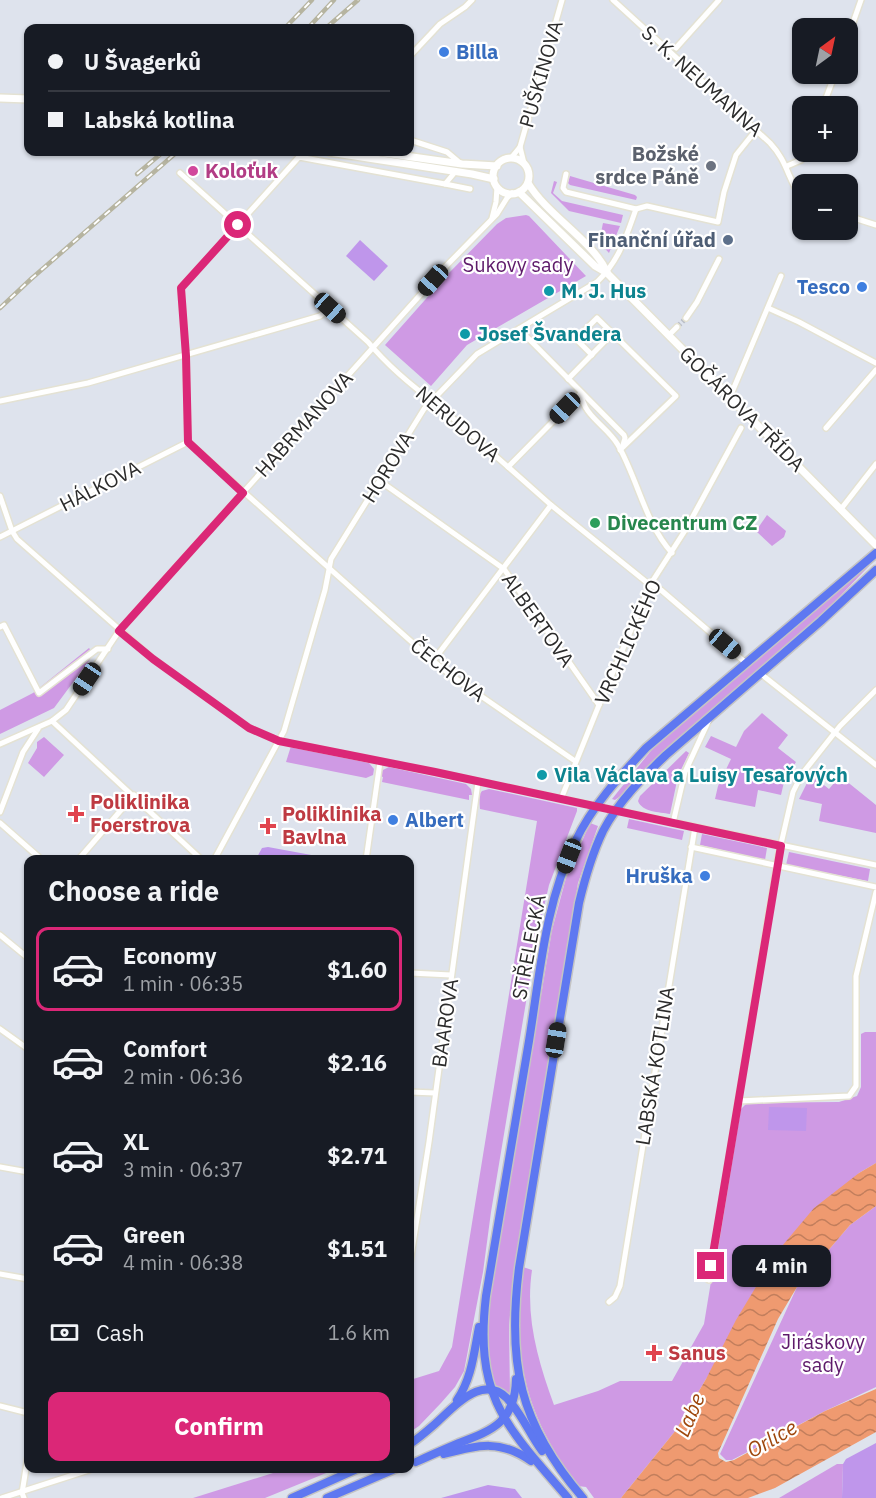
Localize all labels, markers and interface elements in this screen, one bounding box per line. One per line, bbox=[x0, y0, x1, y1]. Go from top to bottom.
street label: PUŠKINOVA bbox=[512, 17, 569, 131]
north arrow bbox=[792, 18, 858, 84]
map controls bbox=[792, 18, 858, 240]
street label: S. K. NEUMANNA bbox=[636, 19, 769, 142]
place label: Billa bbox=[456, 38, 498, 65]
marker: Billa bbox=[437, 45, 451, 59]
text: U Švagerků bbox=[84, 47, 201, 76]
button: + bbox=[792, 96, 858, 162]
text: Labská kotlina bbox=[84, 105, 235, 134]
place label: Božské srdce Páně bbox=[595, 140, 699, 190]
place label: Koloťuk bbox=[205, 157, 279, 184]
marker: Božské srdce Páně bbox=[704, 159, 718, 173]
marker: Koloťuk bbox=[186, 164, 200, 178]
button: − bbox=[792, 174, 858, 240]
route start bbox=[224, 211, 251, 238]
place label: Finanční úřad bbox=[587, 226, 716, 253]
marker: Finanční úřad bbox=[721, 233, 735, 247]
park label: Sukovy sady bbox=[463, 251, 573, 278]
car bbox=[414, 261, 452, 299]
place label: Tesco bbox=[797, 273, 850, 300]
place label: M. J. Hus bbox=[561, 277, 646, 304]
marker: Tesco bbox=[855, 280, 869, 294]
marker: M. J. Hus bbox=[542, 284, 556, 298]
car bbox=[311, 289, 349, 327]
place label: Josef Švandera bbox=[477, 320, 622, 347]
marker: Josef Švandera bbox=[458, 327, 472, 341]
street label: GOČÁROVA TŘÍDA bbox=[674, 340, 811, 477]
street label: HABRMANOVA bbox=[249, 365, 359, 483]
street label: NERUDOVA bbox=[410, 379, 506, 468]
car bbox=[546, 389, 584, 427]
street label: HOROVA bbox=[355, 426, 420, 507]
street label: HÁLKOVA bbox=[55, 454, 145, 517]
place label: Divecentrum CZ bbox=[607, 509, 757, 536]
marker: Divecentrum CZ bbox=[588, 516, 602, 530]
street label: ALBERTOVA bbox=[496, 567, 581, 672]
street label: VRCHLICKÉHO bbox=[588, 575, 667, 709]
car bbox=[705, 626, 745, 662]
street label: ČECHOVA bbox=[405, 632, 492, 708]
car bbox=[69, 659, 105, 699]
place label: Vila Václava a Luisy Tesařových bbox=[554, 761, 848, 788]
marker: Vila Václava a Luisy Tesařových bbox=[535, 768, 549, 782]
place label: Poliklinika Foerstrova bbox=[90, 788, 190, 838]
place label: Poliklinika Bavlna bbox=[282, 800, 382, 850]
marker: Poliklinika Foerstrova bbox=[67, 805, 85, 823]
place label: Albert bbox=[405, 806, 464, 833]
marker: Albert bbox=[386, 813, 400, 827]
marker: Poliklinika Bavlna bbox=[259, 817, 277, 835]
car bbox=[554, 836, 584, 876]
place label: Hruška bbox=[626, 862, 693, 889]
marker: Hruška bbox=[698, 869, 712, 883]
text: Choose a ride bbox=[48, 873, 219, 908]
street label: STŘELECKÁ bbox=[505, 892, 552, 1002]
text: Economy bbox=[123, 941, 217, 970]
icon: car bbox=[51, 942, 105, 996]
text: $1.60 bbox=[327, 955, 387, 984]
text: 1 min · 06:35 bbox=[123, 970, 243, 997]
street label: BAAROVA bbox=[425, 977, 464, 1069]
street label: LABSKÁ KOTLINA bbox=[629, 984, 680, 1147]
car bbox=[544, 1021, 568, 1059]
text: Comfort bbox=[123, 1034, 207, 1063]
icon: car bbox=[51, 1035, 105, 1089]
text: $2.16 bbox=[327, 1048, 387, 1077]
text: 2 min · 06:36 bbox=[123, 1063, 243, 1090]
text: XL bbox=[123, 1127, 149, 1156]
icon: car bbox=[51, 1128, 105, 1182]
text: $2.71 bbox=[327, 1141, 387, 1170]
text: 3 min · 06:37 bbox=[123, 1156, 243, 1183]
text: Green bbox=[123, 1220, 185, 1249]
icon: car bbox=[51, 1221, 105, 1275]
text: $1.51 bbox=[327, 1234, 387, 1263]
callout: 4 min bbox=[732, 1245, 831, 1287]
text: 4 min · 06:38 bbox=[123, 1249, 243, 1276]
route end bbox=[697, 1252, 724, 1279]
text: 4 min bbox=[755, 1252, 808, 1279]
icon: cash bbox=[48, 1316, 81, 1349]
text: Cash bbox=[96, 1318, 145, 1347]
text: 1.6 km bbox=[328, 1319, 390, 1346]
park label: Jiráskovy sady bbox=[781, 1328, 865, 1378]
place label: Sanus bbox=[668, 1339, 726, 1366]
marker: Sanus bbox=[645, 1344, 663, 1362]
water label: Labe bbox=[667, 1388, 711, 1441]
button: Confirm bbox=[48, 1392, 390, 1461]
water label: Orlice bbox=[741, 1412, 802, 1464]

